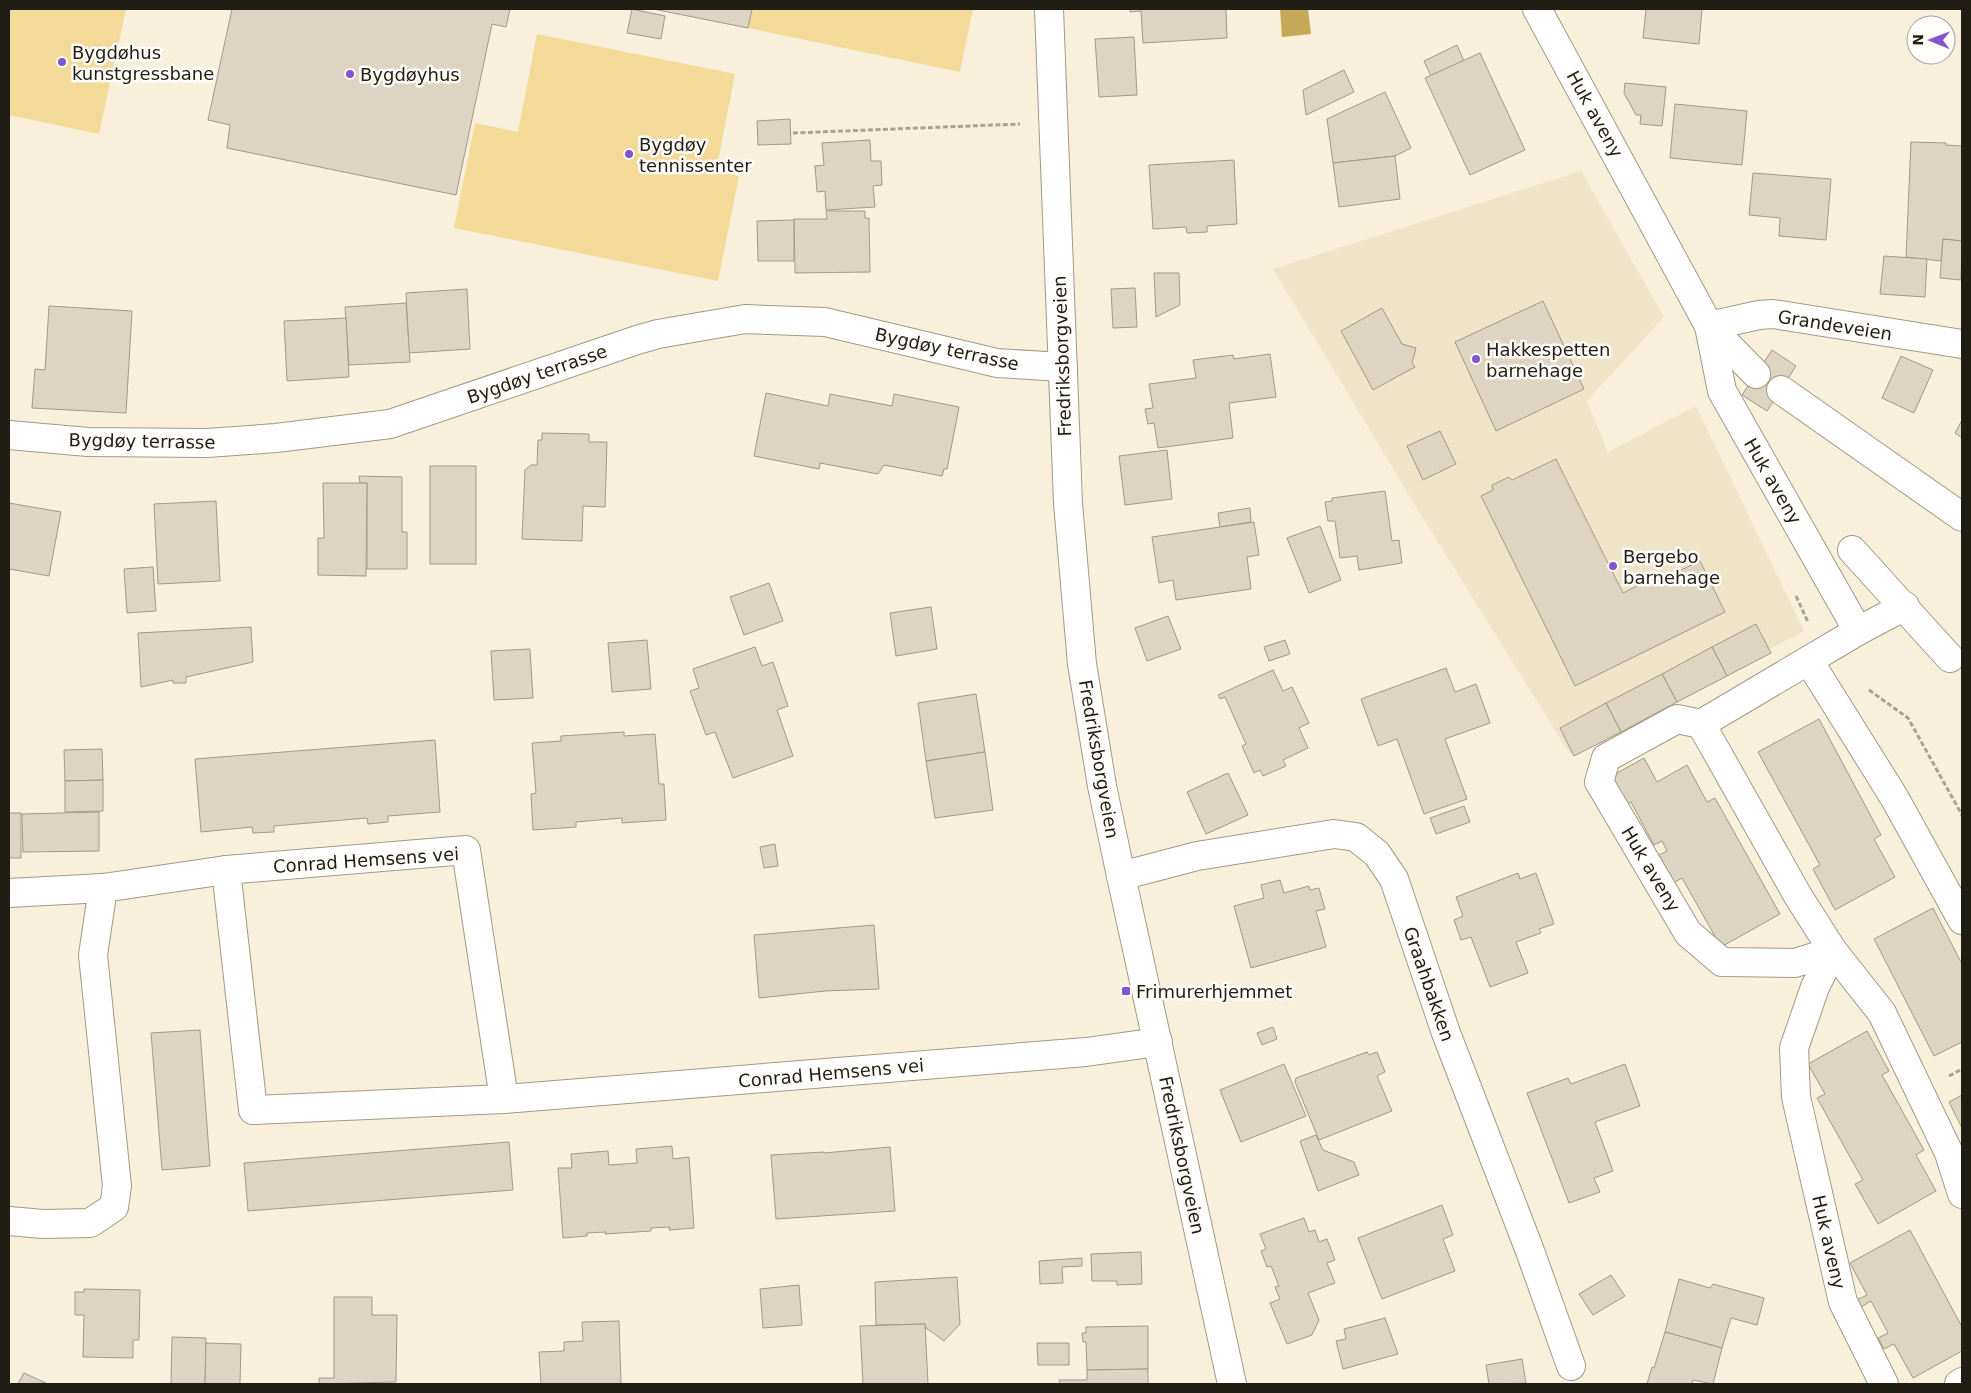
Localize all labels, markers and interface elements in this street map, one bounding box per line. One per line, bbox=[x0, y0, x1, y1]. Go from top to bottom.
north arrow bbox=[1906, 15, 1956, 65]
text: N bbox=[1910, 34, 1926, 46]
place label: Bygdøhus kunstgressbane bbox=[72, 42, 214, 84]
marker: Bygdøhus kunstgressbane bbox=[56, 56, 68, 68]
place label: Bygdøyhus bbox=[360, 64, 460, 85]
street label: Huk aveny bbox=[1563, 67, 1628, 161]
marker: Bygdøyhus bbox=[344, 68, 356, 80]
place label: Bygdøy tennissenter bbox=[639, 134, 752, 176]
marker: Bygdøy tennissenter bbox=[623, 148, 635, 160]
street label: Fredriksborgveien bbox=[1049, 275, 1075, 437]
street label: Grandeveien bbox=[1776, 306, 1894, 344]
street label: Bygdøy terrasse bbox=[873, 323, 1021, 375]
place label: Hakkespetten barnehage bbox=[1486, 339, 1610, 381]
street label: Bygdøy terrasse bbox=[464, 340, 610, 408]
marker: Hakkespetten barnehage bbox=[1470, 353, 1482, 365]
street label: Bygdøy terrasse bbox=[68, 429, 216, 453]
street label: Huk aveny bbox=[1740, 434, 1806, 528]
place label: Bergebo barnehage bbox=[1623, 546, 1720, 588]
marker: Bergebo barnehage bbox=[1607, 560, 1619, 572]
street label: Fredriksborgveien bbox=[1075, 678, 1123, 840]
street label: Huk aveny bbox=[1617, 822, 1685, 916]
street label: Conrad Hemsens vei bbox=[272, 843, 460, 877]
street label: Graahbakken bbox=[1400, 924, 1458, 1044]
place label: Frimurerhjemmet bbox=[1136, 981, 1292, 1002]
marker: Frimurerhjemmet bbox=[1120, 985, 1132, 997]
street label: Conrad Hemsens vei bbox=[737, 1054, 925, 1092]
street label: Fredriksborgveien bbox=[1155, 1074, 1209, 1236]
street label: Huk aveny bbox=[1808, 1193, 1850, 1291]

